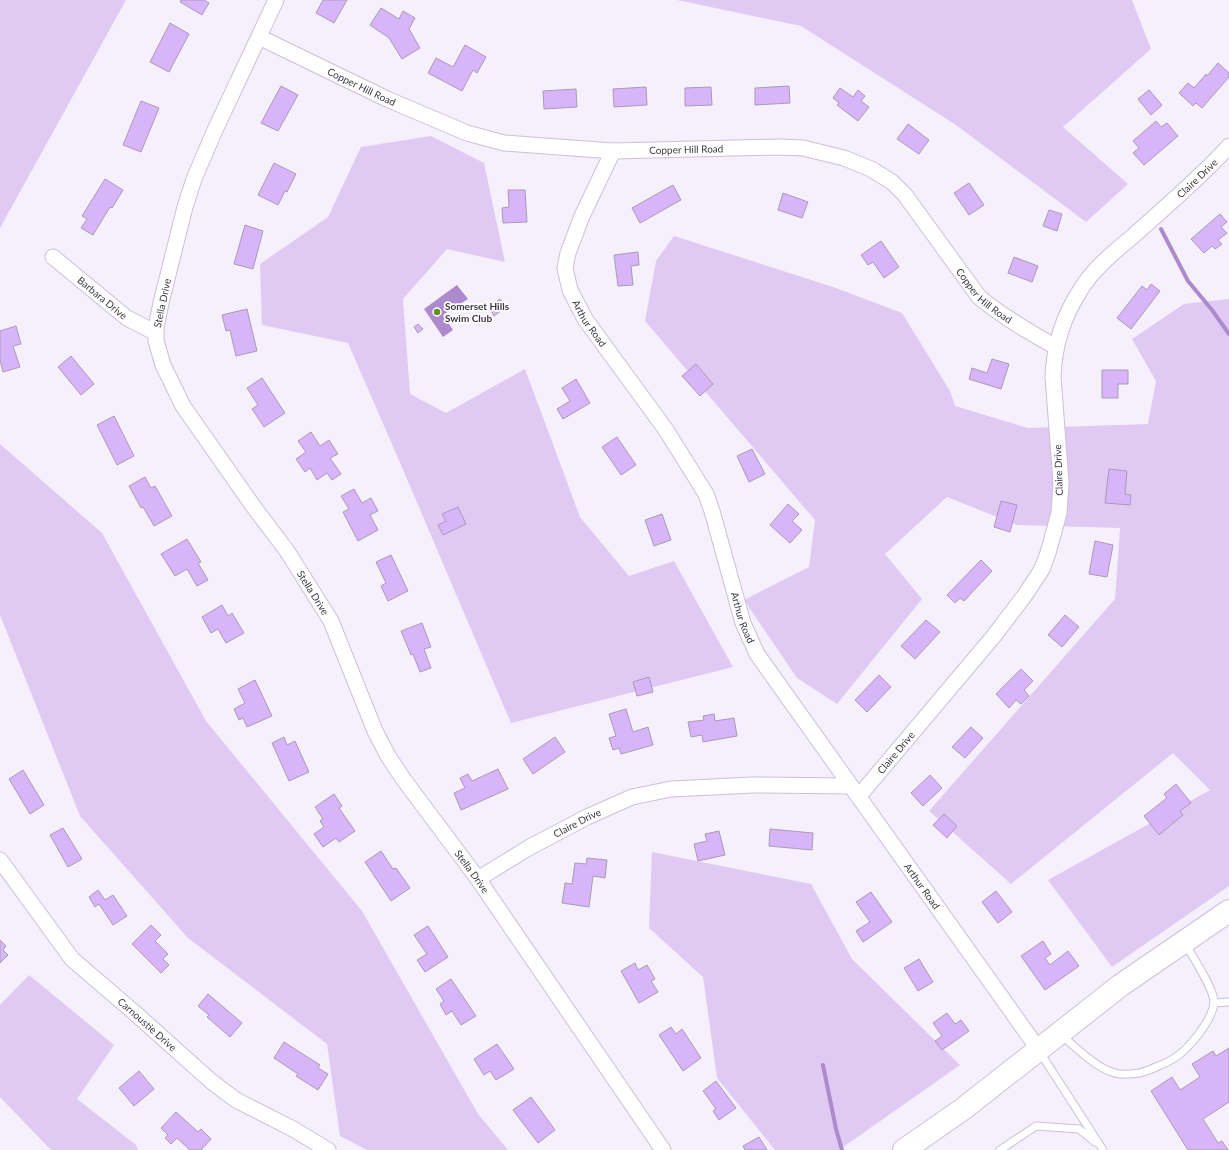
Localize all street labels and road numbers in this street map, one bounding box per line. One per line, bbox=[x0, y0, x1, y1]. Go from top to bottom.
street label: Copper Hill Road bbox=[326, 65, 398, 108]
street label: Copper Hill Road bbox=[649, 142, 723, 156]
street label: Claire Drive bbox=[1174, 156, 1220, 200]
street label: Copper Hill Road bbox=[954, 266, 1014, 326]
street label: Barbara Drive bbox=[75, 274, 130, 322]
street label: Stella Drive bbox=[151, 277, 173, 329]
street label: Arthur Road bbox=[570, 298, 609, 349]
street label: Claire Drive bbox=[1051, 444, 1065, 496]
street label: Stella Drive bbox=[295, 568, 332, 617]
street label: Arthur Road bbox=[729, 591, 757, 645]
street label: Claire Drive bbox=[875, 729, 917, 776]
street label: Claire Drive bbox=[551, 806, 603, 840]
street label: Stella Drive bbox=[452, 848, 492, 895]
street label: Arthur Road bbox=[902, 861, 943, 911]
street label: Carnoustie Drive bbox=[115, 995, 179, 1053]

